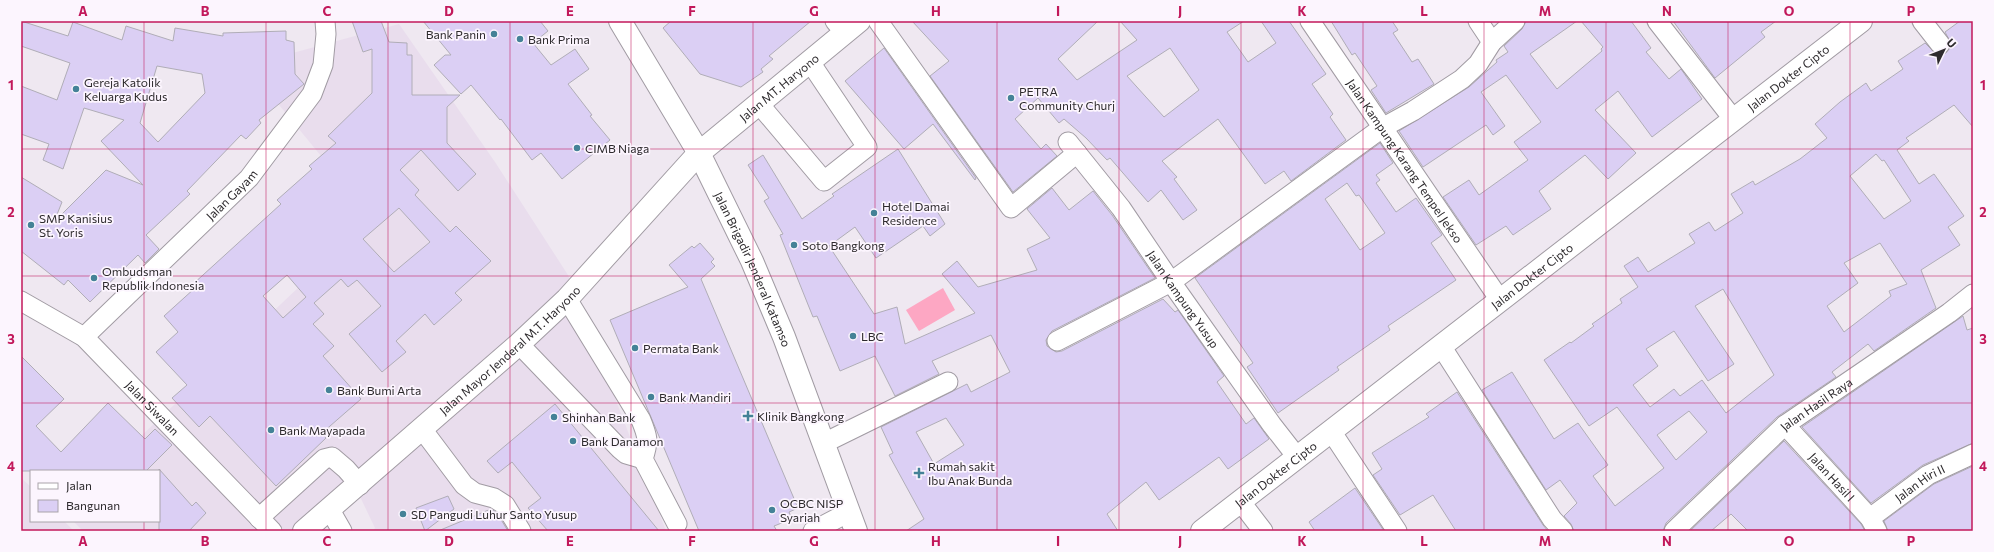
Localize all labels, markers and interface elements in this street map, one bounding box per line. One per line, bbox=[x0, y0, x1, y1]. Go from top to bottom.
text: A bbox=[78, 3, 88, 19]
text: B bbox=[201, 3, 210, 19]
text: C bbox=[323, 3, 332, 19]
text: D bbox=[444, 3, 454, 19]
text: E bbox=[566, 3, 574, 19]
text: F bbox=[688, 3, 696, 19]
text: G bbox=[809, 3, 819, 19]
text: H bbox=[931, 3, 941, 19]
text: I bbox=[1056, 3, 1060, 19]
text: J bbox=[1178, 3, 1182, 19]
text: K bbox=[1297, 3, 1307, 19]
text: L bbox=[1420, 3, 1428, 19]
text: M bbox=[1539, 3, 1551, 19]
text: N bbox=[1662, 3, 1672, 19]
text: O bbox=[1784, 3, 1795, 19]
text: P bbox=[1907, 3, 1916, 19]
place label: Bank Panin bbox=[426, 27, 486, 41]
marker: Bank Panin bbox=[489, 29, 499, 39]
north arrow bbox=[1924, 30, 1964, 70]
place label: Bank Prima bbox=[528, 32, 590, 46]
marker: Bank Prima bbox=[515, 34, 525, 44]
text: U bbox=[1944, 35, 1959, 50]
street label: Jalan Dokter Cipto bbox=[1744, 41, 1832, 114]
street label: Jalan MT. Haryono bbox=[736, 50, 821, 125]
place label: Gereja Katolik Keluarga Kudus bbox=[84, 75, 167, 103]
street label: Jalan Kampung Karang Tempel Jekso bbox=[1344, 76, 1466, 245]
text: 1 bbox=[8, 77, 14, 93]
text: 1 bbox=[1980, 77, 1986, 93]
marker: Gereja Katolik Keluarga Kudus bbox=[71, 84, 81, 94]
place label: PETRA Community Churj bbox=[1019, 84, 1115, 112]
marker: PETRA Community Churj bbox=[1006, 93, 1016, 103]
place label: CIMB Niaga bbox=[585, 141, 649, 155]
marker: CIMB Niaga bbox=[572, 143, 582, 153]
street label: Jalan Gayam bbox=[203, 167, 260, 223]
street label: Jalan Brigadir Jenderal Katamso bbox=[711, 189, 794, 349]
place label: Hotel Damai Residence bbox=[882, 199, 950, 227]
text: 2 bbox=[7, 204, 15, 220]
text: 2 bbox=[1979, 204, 1987, 220]
marker: Hotel Damai Residence bbox=[869, 208, 879, 218]
place label: SMP Kanisius St. Yoris bbox=[39, 211, 112, 239]
marker: SMP Kanisius St. Yoris bbox=[26, 220, 36, 230]
place label: Soto Bangkong bbox=[802, 238, 885, 252]
marker: Soto Bangkong bbox=[789, 240, 799, 250]
street label: Jalan Dokter Cipto bbox=[1488, 240, 1575, 313]
street label: Jalan Kampung Yusup bbox=[1144, 248, 1222, 351]
place label: Ombudsman Republik Indonesia bbox=[102, 264, 204, 292]
marker: Ombudsman Republik Indonesia bbox=[89, 273, 99, 283]
street label: Jalan Mayor Jenderal M.T. Haryono bbox=[436, 283, 583, 418]
place label: LBC bbox=[861, 329, 884, 343]
text: 3 bbox=[7, 331, 15, 347]
marker: LBC bbox=[848, 331, 858, 341]
text: 3 bbox=[1979, 331, 1987, 347]
place label: Permata Bank bbox=[643, 341, 720, 355]
marker: Permata Bank bbox=[630, 343, 640, 353]
street label: Jalan Hasil Raya bbox=[1777, 374, 1855, 434]
street label: Jalan Siwalan bbox=[122, 378, 182, 438]
place label: Bank Bumi Arta bbox=[337, 383, 421, 397]
marker: Bank Bumi Arta bbox=[324, 385, 334, 395]
place label: Bank Mandiri bbox=[659, 390, 731, 404]
marker: Bank Mandiri bbox=[646, 392, 656, 402]
place label: Klinik Bangkong bbox=[757, 409, 845, 423]
place label: Shinhan Bank bbox=[562, 410, 636, 424]
marker: Klinik Bangkong bbox=[742, 410, 754, 422]
marker: Shinhan Bank bbox=[549, 412, 559, 422]
place label: Bank Mayapada bbox=[279, 423, 365, 437]
marker: Bank Mayapada bbox=[266, 425, 276, 435]
place label: Bank Danamon bbox=[581, 434, 663, 448]
marker: Bank Danamon bbox=[568, 436, 578, 446]
street label: Jalan Dokter Cipto bbox=[1232, 438, 1319, 511]
street label: Jalan Hasil I bbox=[1806, 449, 1858, 504]
text: 4 bbox=[7, 458, 15, 474]
text: 4 bbox=[1979, 458, 1987, 474]
place label: Rumah sakit Ibu Anak Bunda bbox=[928, 459, 1012, 487]
street label: Jalan Hiri II bbox=[1892, 461, 1947, 505]
marker: Rumah sakit Ibu Anak Bunda bbox=[913, 467, 925, 479]
legend bbox=[30, 470, 160, 522]
text: Jalan bbox=[66, 478, 92, 493]
place label: OCBC NISP Syariah bbox=[780, 496, 844, 524]
text: Bangunan bbox=[66, 498, 120, 512]
marker: OCBC NISP Syariah bbox=[767, 505, 777, 515]
place label: SD Pangudi Luhur Santo Yusup bbox=[411, 507, 577, 521]
marker: SD Pangudi Luhur Santo Yusup bbox=[398, 509, 408, 519]
text: A bbox=[78, 533, 88, 549]
text: B bbox=[201, 533, 210, 549]
text: C bbox=[323, 533, 332, 549]
text: D bbox=[444, 533, 454, 549]
text: E bbox=[566, 533, 574, 549]
text: F bbox=[688, 533, 696, 549]
text: G bbox=[809, 533, 819, 549]
text: H bbox=[931, 533, 941, 549]
text: I bbox=[1056, 533, 1060, 549]
text: J bbox=[1178, 533, 1182, 549]
text: K bbox=[1297, 533, 1307, 549]
text: L bbox=[1420, 533, 1428, 549]
text: M bbox=[1539, 533, 1551, 549]
text: N bbox=[1662, 533, 1672, 549]
text: O bbox=[1784, 533, 1795, 549]
text: P bbox=[1907, 533, 1916, 549]

